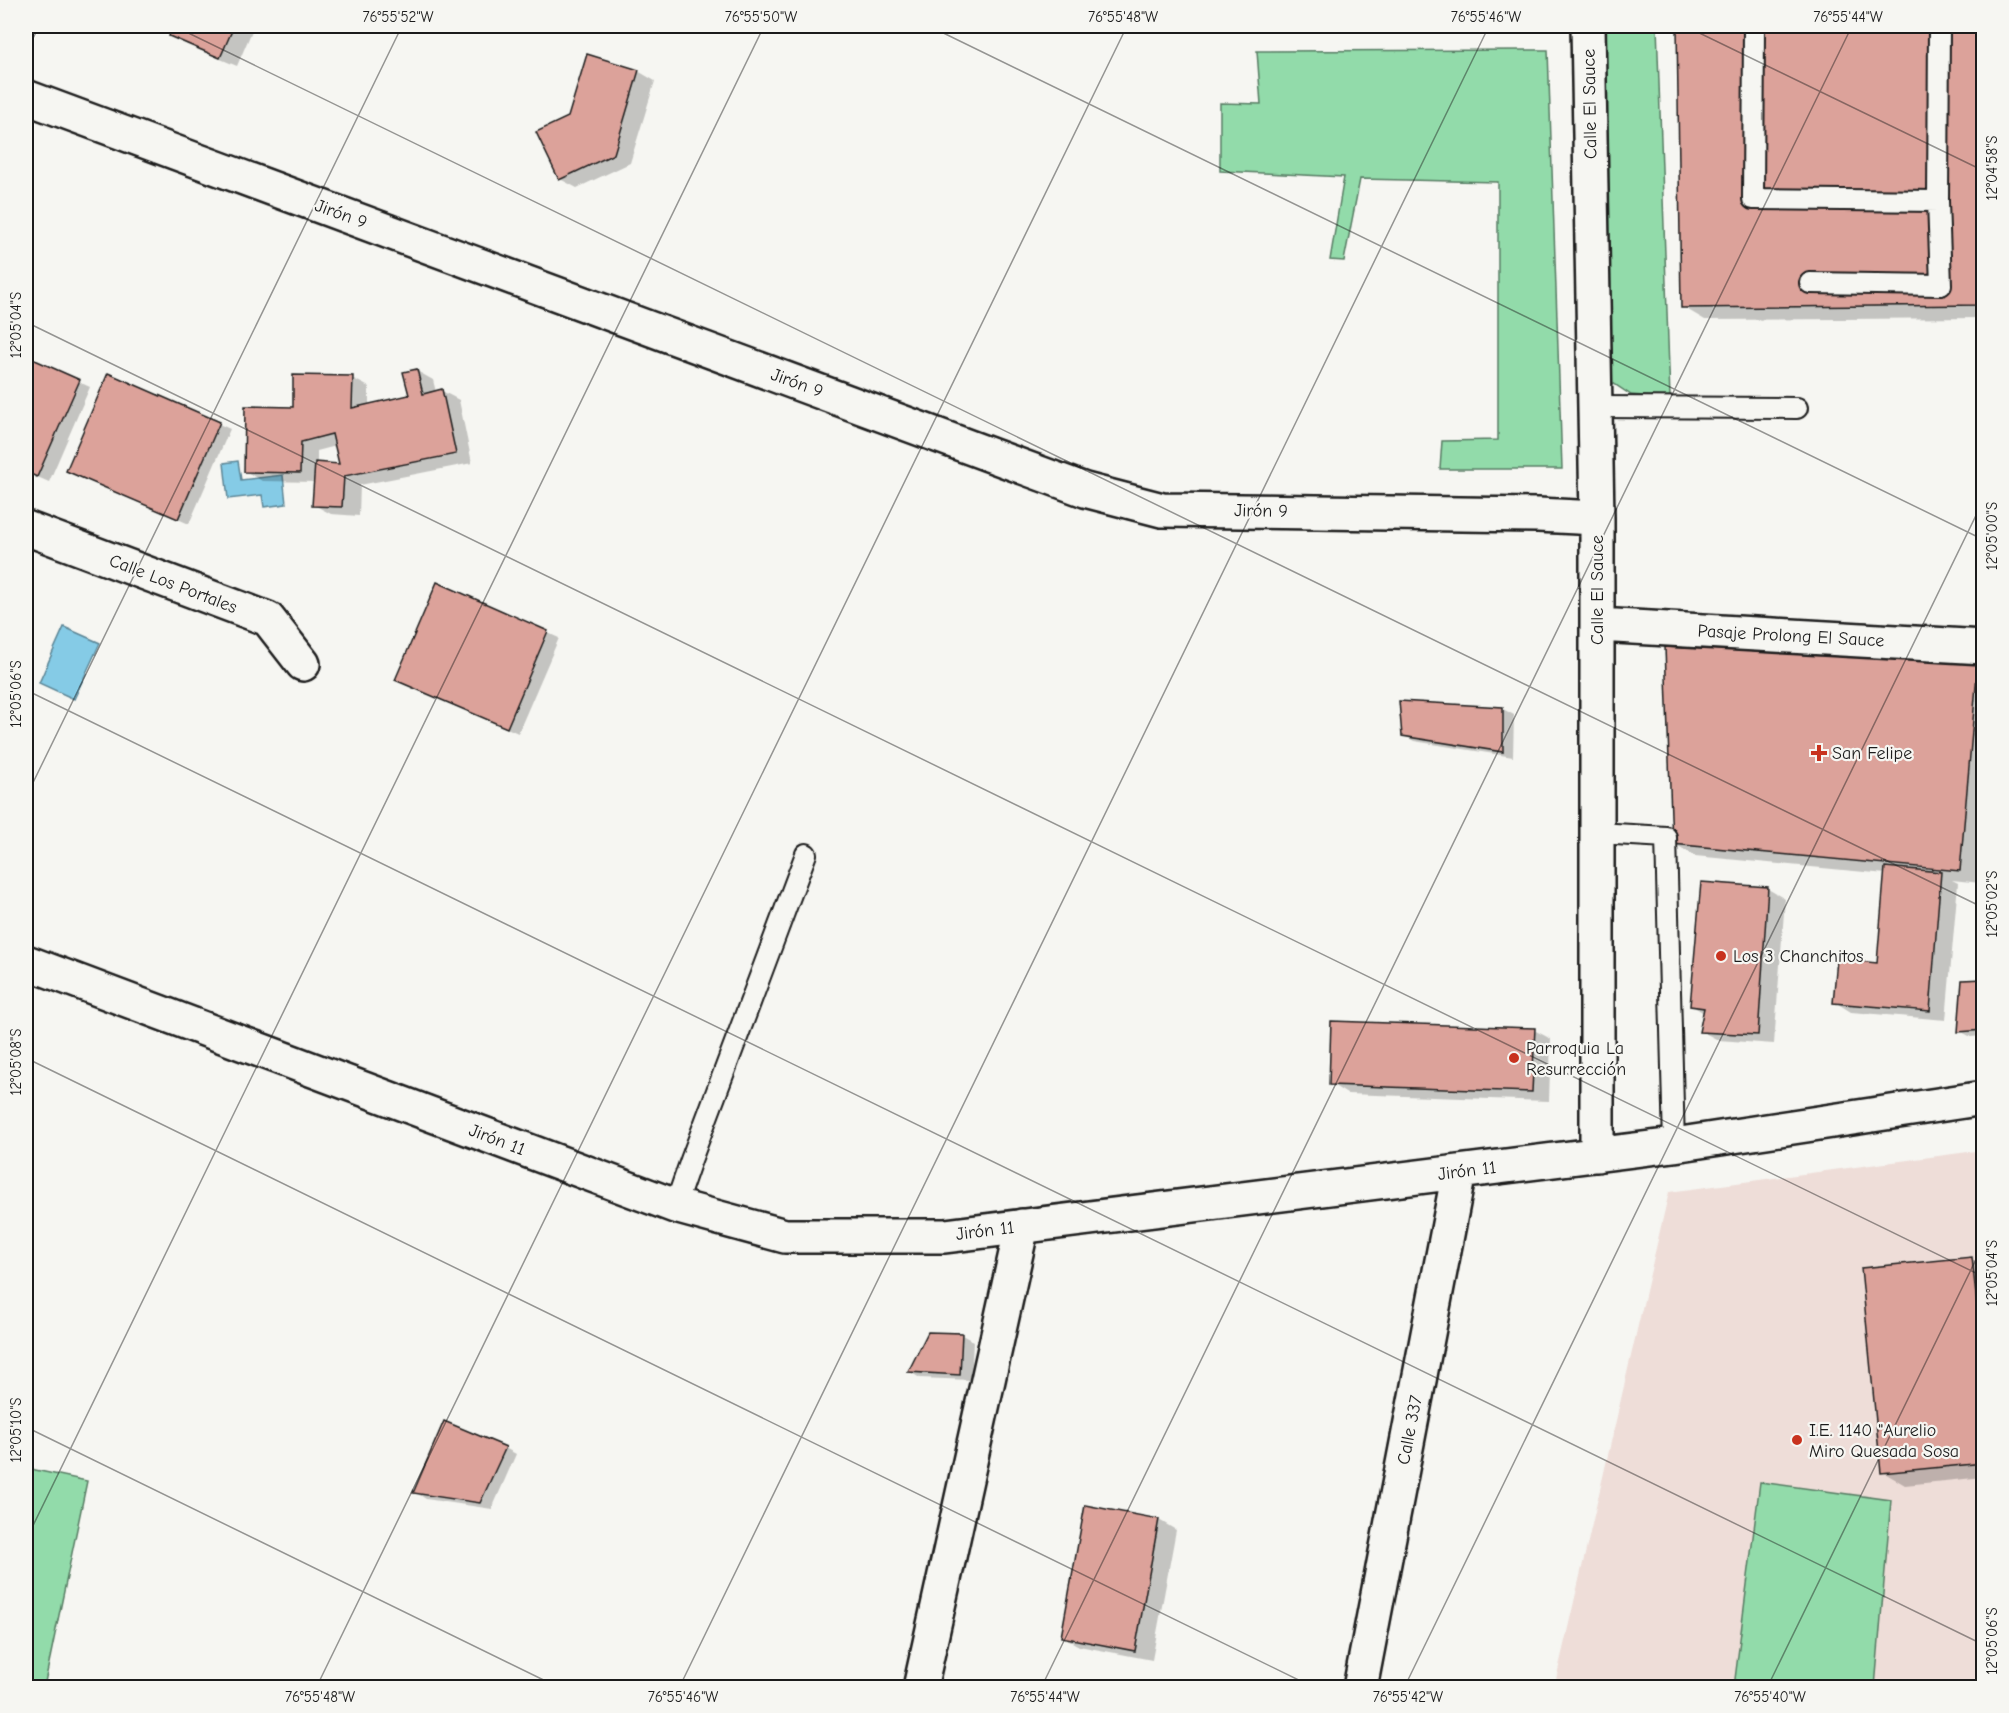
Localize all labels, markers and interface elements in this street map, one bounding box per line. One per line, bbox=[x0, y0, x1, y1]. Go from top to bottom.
text: 76°55'52"W bbox=[362, 8, 434, 26]
text: 76°55'50"W bbox=[725, 8, 797, 26]
text: 76°55'48"W bbox=[1088, 8, 1158, 26]
text: 76°55'46"W bbox=[1451, 8, 1521, 26]
text: 76°55'44"W bbox=[1813, 8, 1883, 26]
street label: Calle El Sauce bbox=[1579, 49, 1601, 159]
text: 12°04'58"S bbox=[1983, 135, 2001, 201]
street label: Jirón 9 bbox=[312, 195, 370, 233]
text: 12°05'04"S bbox=[7, 292, 25, 358]
street label: Jirón 9 bbox=[768, 364, 826, 402]
street label: Jirón 9 bbox=[1234, 500, 1288, 522]
text: 12°05'00"S bbox=[1983, 502, 2001, 570]
street label: Calle El Sauce bbox=[1587, 535, 1608, 645]
street label: Calle Los Portales bbox=[106, 550, 240, 618]
street label: Pasaje Prolong El Sauce bbox=[1697, 621, 1885, 651]
text: 12°05'06"S bbox=[7, 660, 25, 728]
place label: San Felipe bbox=[1832, 743, 1912, 764]
marker: San Felipe bbox=[1810, 744, 1828, 762]
text: 12°05'02"S bbox=[1983, 870, 2001, 938]
place label: Los 3 Chanchitos bbox=[1733, 946, 1864, 967]
marker: Los 3 Chanchitos bbox=[1714, 949, 1728, 963]
text: 12°05'08"S bbox=[7, 1029, 25, 1095]
place label: Parroquia La Resurrección bbox=[1526, 1038, 1626, 1080]
marker: Parroquia La Resurrección bbox=[1507, 1051, 1521, 1065]
street label: Jirón 11 bbox=[466, 1120, 528, 1160]
street label: Jirón 11 bbox=[1437, 1157, 1497, 1185]
street label: Jirón 11 bbox=[955, 1217, 1015, 1245]
text: 12°05'04"S bbox=[1983, 1240, 2001, 1306]
street label: Calle 337 bbox=[1393, 1393, 1427, 1466]
text: 12°05'10"S bbox=[7, 1397, 25, 1463]
place label: I.E. 1140 "Aurelio Miro Quesada Sosa bbox=[1809, 1420, 1959, 1462]
marker: I.E. 1140 "Aurelio Miro Quesada Sosa bbox=[1790, 1433, 1804, 1447]
text: 12°05'06"S bbox=[1983, 1607, 2001, 1675]
text: 76°55'48"W bbox=[285, 1688, 355, 1706]
text: 76°55'46"W bbox=[648, 1688, 718, 1706]
text: 76°55'44"W bbox=[1010, 1688, 1080, 1706]
text: 76°55'42"W bbox=[1373, 1688, 1443, 1706]
text: 76°55'40"W bbox=[1734, 1688, 1806, 1706]

